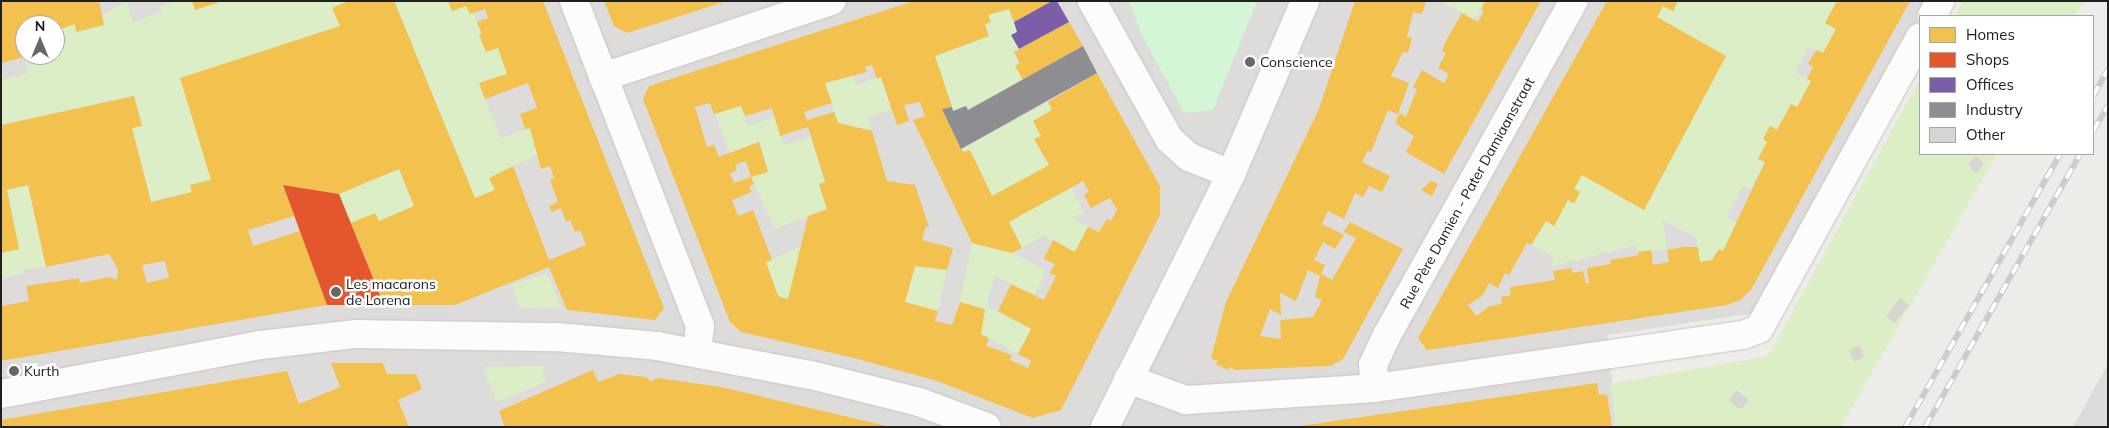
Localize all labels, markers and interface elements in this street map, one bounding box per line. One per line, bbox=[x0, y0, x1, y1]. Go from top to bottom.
north arrow bbox=[15, 15, 65, 65]
legend bbox=[1919, 15, 2094, 155]
text: N bbox=[35, 17, 45, 35]
text: Homes bbox=[1966, 25, 2015, 44]
text: Shops bbox=[1966, 50, 2009, 69]
place label: Conscience bbox=[1260, 54, 1333, 70]
marker: Conscience bbox=[1244, 56, 1256, 68]
street label: Rue Père Damien - Pater Damiaanstraat bbox=[1396, 75, 1538, 311]
text: Offices bbox=[1966, 75, 2014, 94]
text: Industry bbox=[1966, 100, 2023, 119]
text: Other bbox=[1966, 125, 2005, 144]
place label: Les macarons de Lorena bbox=[346, 276, 436, 308]
marker: Les macarons de Lorena bbox=[330, 286, 342, 298]
place label: Kurth bbox=[24, 363, 59, 379]
marker: Kurth bbox=[8, 365, 20, 377]

